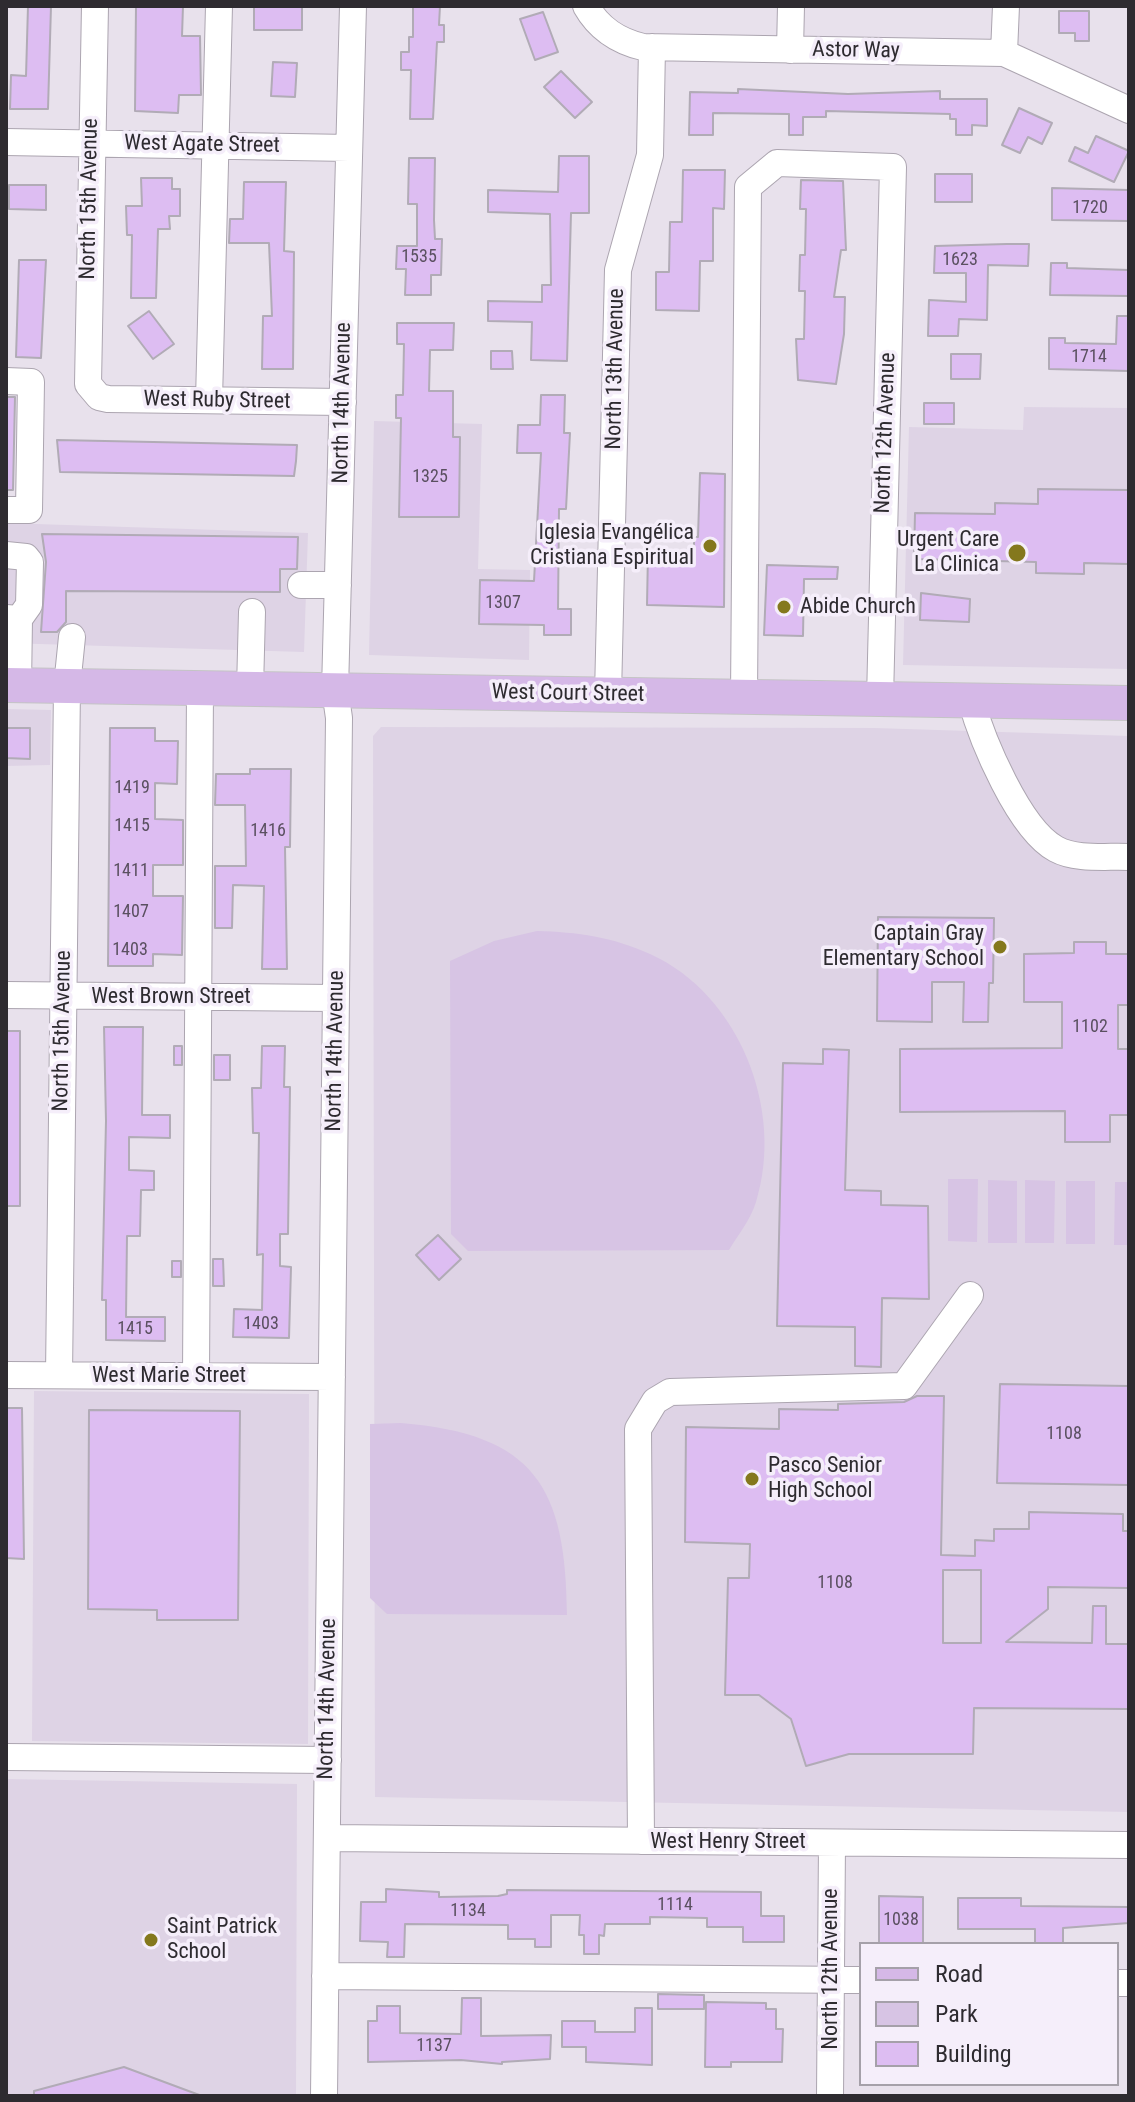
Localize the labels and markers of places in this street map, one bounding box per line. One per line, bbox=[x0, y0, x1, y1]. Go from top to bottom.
place label: Iglesia Evangélica Cristiana Espiritual bbox=[530, 520, 694, 572]
place label: Urgent Care La Clinica bbox=[897, 527, 999, 578]
marker: Iglesia Evangélica Cristiana Espiritual bbox=[701, 537, 719, 555]
marker: Urgent Care La Clinica bbox=[1006, 542, 1028, 564]
place label: Abide Church bbox=[800, 594, 916, 620]
marker: Abide Church bbox=[775, 598, 793, 616]
place label: Captain Gray Elementary School bbox=[823, 921, 984, 972]
marker: Captain Gray Elementary School bbox=[991, 938, 1009, 956]
place label: Pasco Senior High School bbox=[768, 1453, 882, 1504]
marker: Pasco Senior High School bbox=[743, 1470, 761, 1488]
place label: Saint Patrick School bbox=[167, 1914, 277, 1966]
marker: Saint Patrick School bbox=[142, 1931, 160, 1949]

